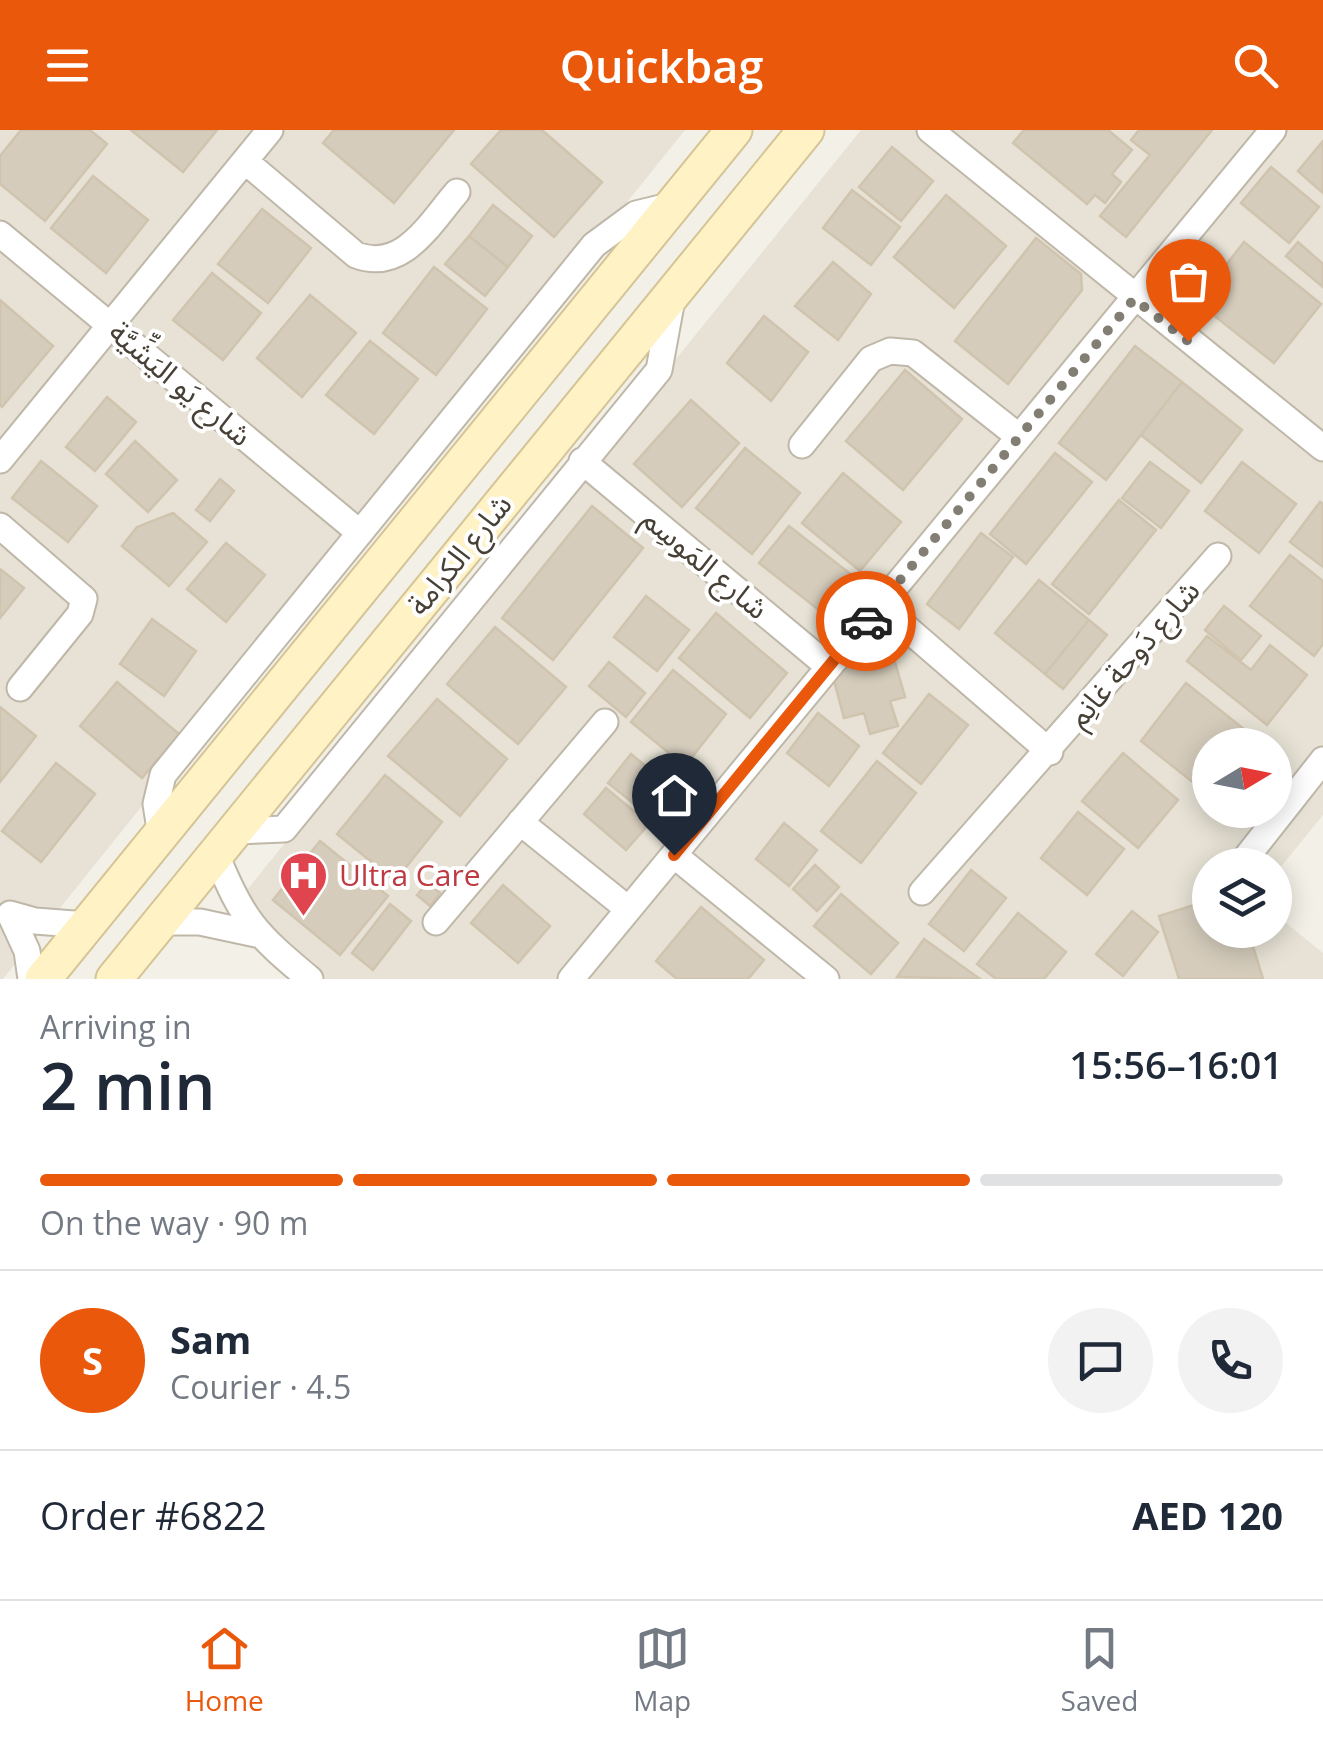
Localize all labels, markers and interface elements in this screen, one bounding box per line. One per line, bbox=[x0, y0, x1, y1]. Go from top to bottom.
text: Quickbag bbox=[560, 35, 763, 96]
icon: menu bbox=[40, 38, 95, 93]
icon: search bbox=[1228, 38, 1283, 93]
pin bbox=[1146, 239, 1231, 342]
icon: bag bbox=[1161, 254, 1216, 309]
street label: شارع يَو اليَشِّيَّة bbox=[99, 308, 263, 457]
street label: شارع الكرامة bbox=[397, 485, 523, 625]
street label: شارع المَوسِم bbox=[632, 498, 778, 631]
courier bbox=[816, 571, 916, 671]
street label: شارع دَوحة غانِم bbox=[1057, 571, 1211, 738]
icon: car bbox=[839, 594, 894, 649]
north arrow bbox=[1192, 728, 1292, 828]
map controls bbox=[1192, 728, 1292, 948]
pin bbox=[632, 753, 717, 856]
icon: home bbox=[647, 768, 702, 823]
button: layers bbox=[1192, 848, 1292, 948]
hospital icon: Ultra Care bbox=[278, 850, 330, 918]
place label: Ultra Care bbox=[339, 854, 481, 895]
text: Arriving in bbox=[40, 1005, 192, 1048]
text: 15:56–16:01 bbox=[1069, 1038, 1283, 1090]
text: 2 min bbox=[40, 1041, 215, 1129]
text: On the way · 90 m bbox=[40, 1201, 308, 1244]
button: chat bbox=[1048, 1308, 1153, 1413]
button: phone bbox=[1178, 1308, 1283, 1413]
text: Sam bbox=[170, 1313, 251, 1365]
text: S bbox=[82, 1334, 103, 1386]
text: Courier · 4.5 bbox=[170, 1365, 351, 1408]
text: Order #6822 bbox=[40, 1489, 267, 1541]
text: AED 120 bbox=[1132, 1489, 1283, 1541]
tab: Home bbox=[185, 1621, 264, 1719]
tab: Map bbox=[633, 1621, 691, 1719]
tab: Saved bbox=[1061, 1621, 1138, 1719]

